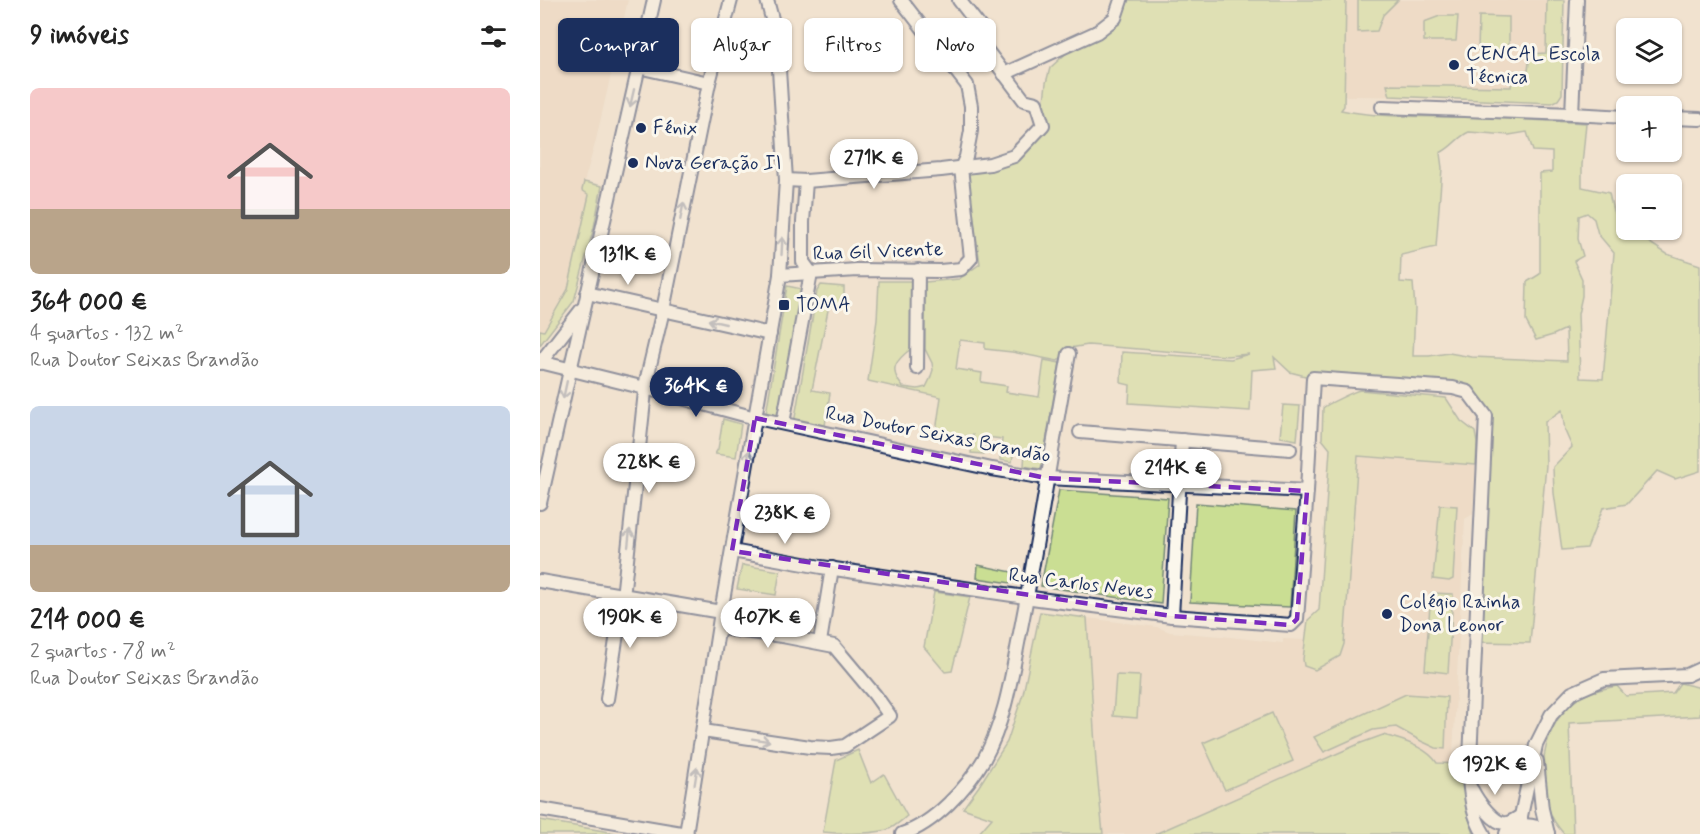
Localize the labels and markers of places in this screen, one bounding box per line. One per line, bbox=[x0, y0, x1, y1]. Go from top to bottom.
place label: CENCAL Escola Técnica bbox=[1466, 41, 1601, 91]
marker: CENCAL Escola Técnica bbox=[1447, 58, 1461, 72]
place label: Fénix bbox=[653, 115, 697, 142]
marker: Fénix bbox=[634, 121, 648, 135]
pin: 271K € bbox=[825, 139, 923, 190]
place label: Nova Geração II bbox=[645, 150, 781, 177]
marker: Nova Geração II bbox=[626, 156, 640, 170]
pin: 131K € bbox=[579, 235, 677, 286]
place label: TOMA bbox=[796, 292, 851, 319]
marker: TOMA bbox=[777, 298, 791, 312]
pin: 364K € bbox=[647, 367, 745, 418]
pin: 228K € bbox=[600, 443, 698, 494]
pin: 214K € bbox=[1127, 449, 1225, 500]
pin: 238K € bbox=[736, 494, 834, 545]
place label: Colégio Rainha Dona Leonor bbox=[1399, 589, 1521, 639]
pin: 190K € bbox=[581, 598, 679, 649]
pin: 407K € bbox=[719, 598, 817, 649]
marker: Colégio Rainha Dona Leonor bbox=[1380, 607, 1394, 621]
pin: 192K € bbox=[1446, 745, 1544, 796]

